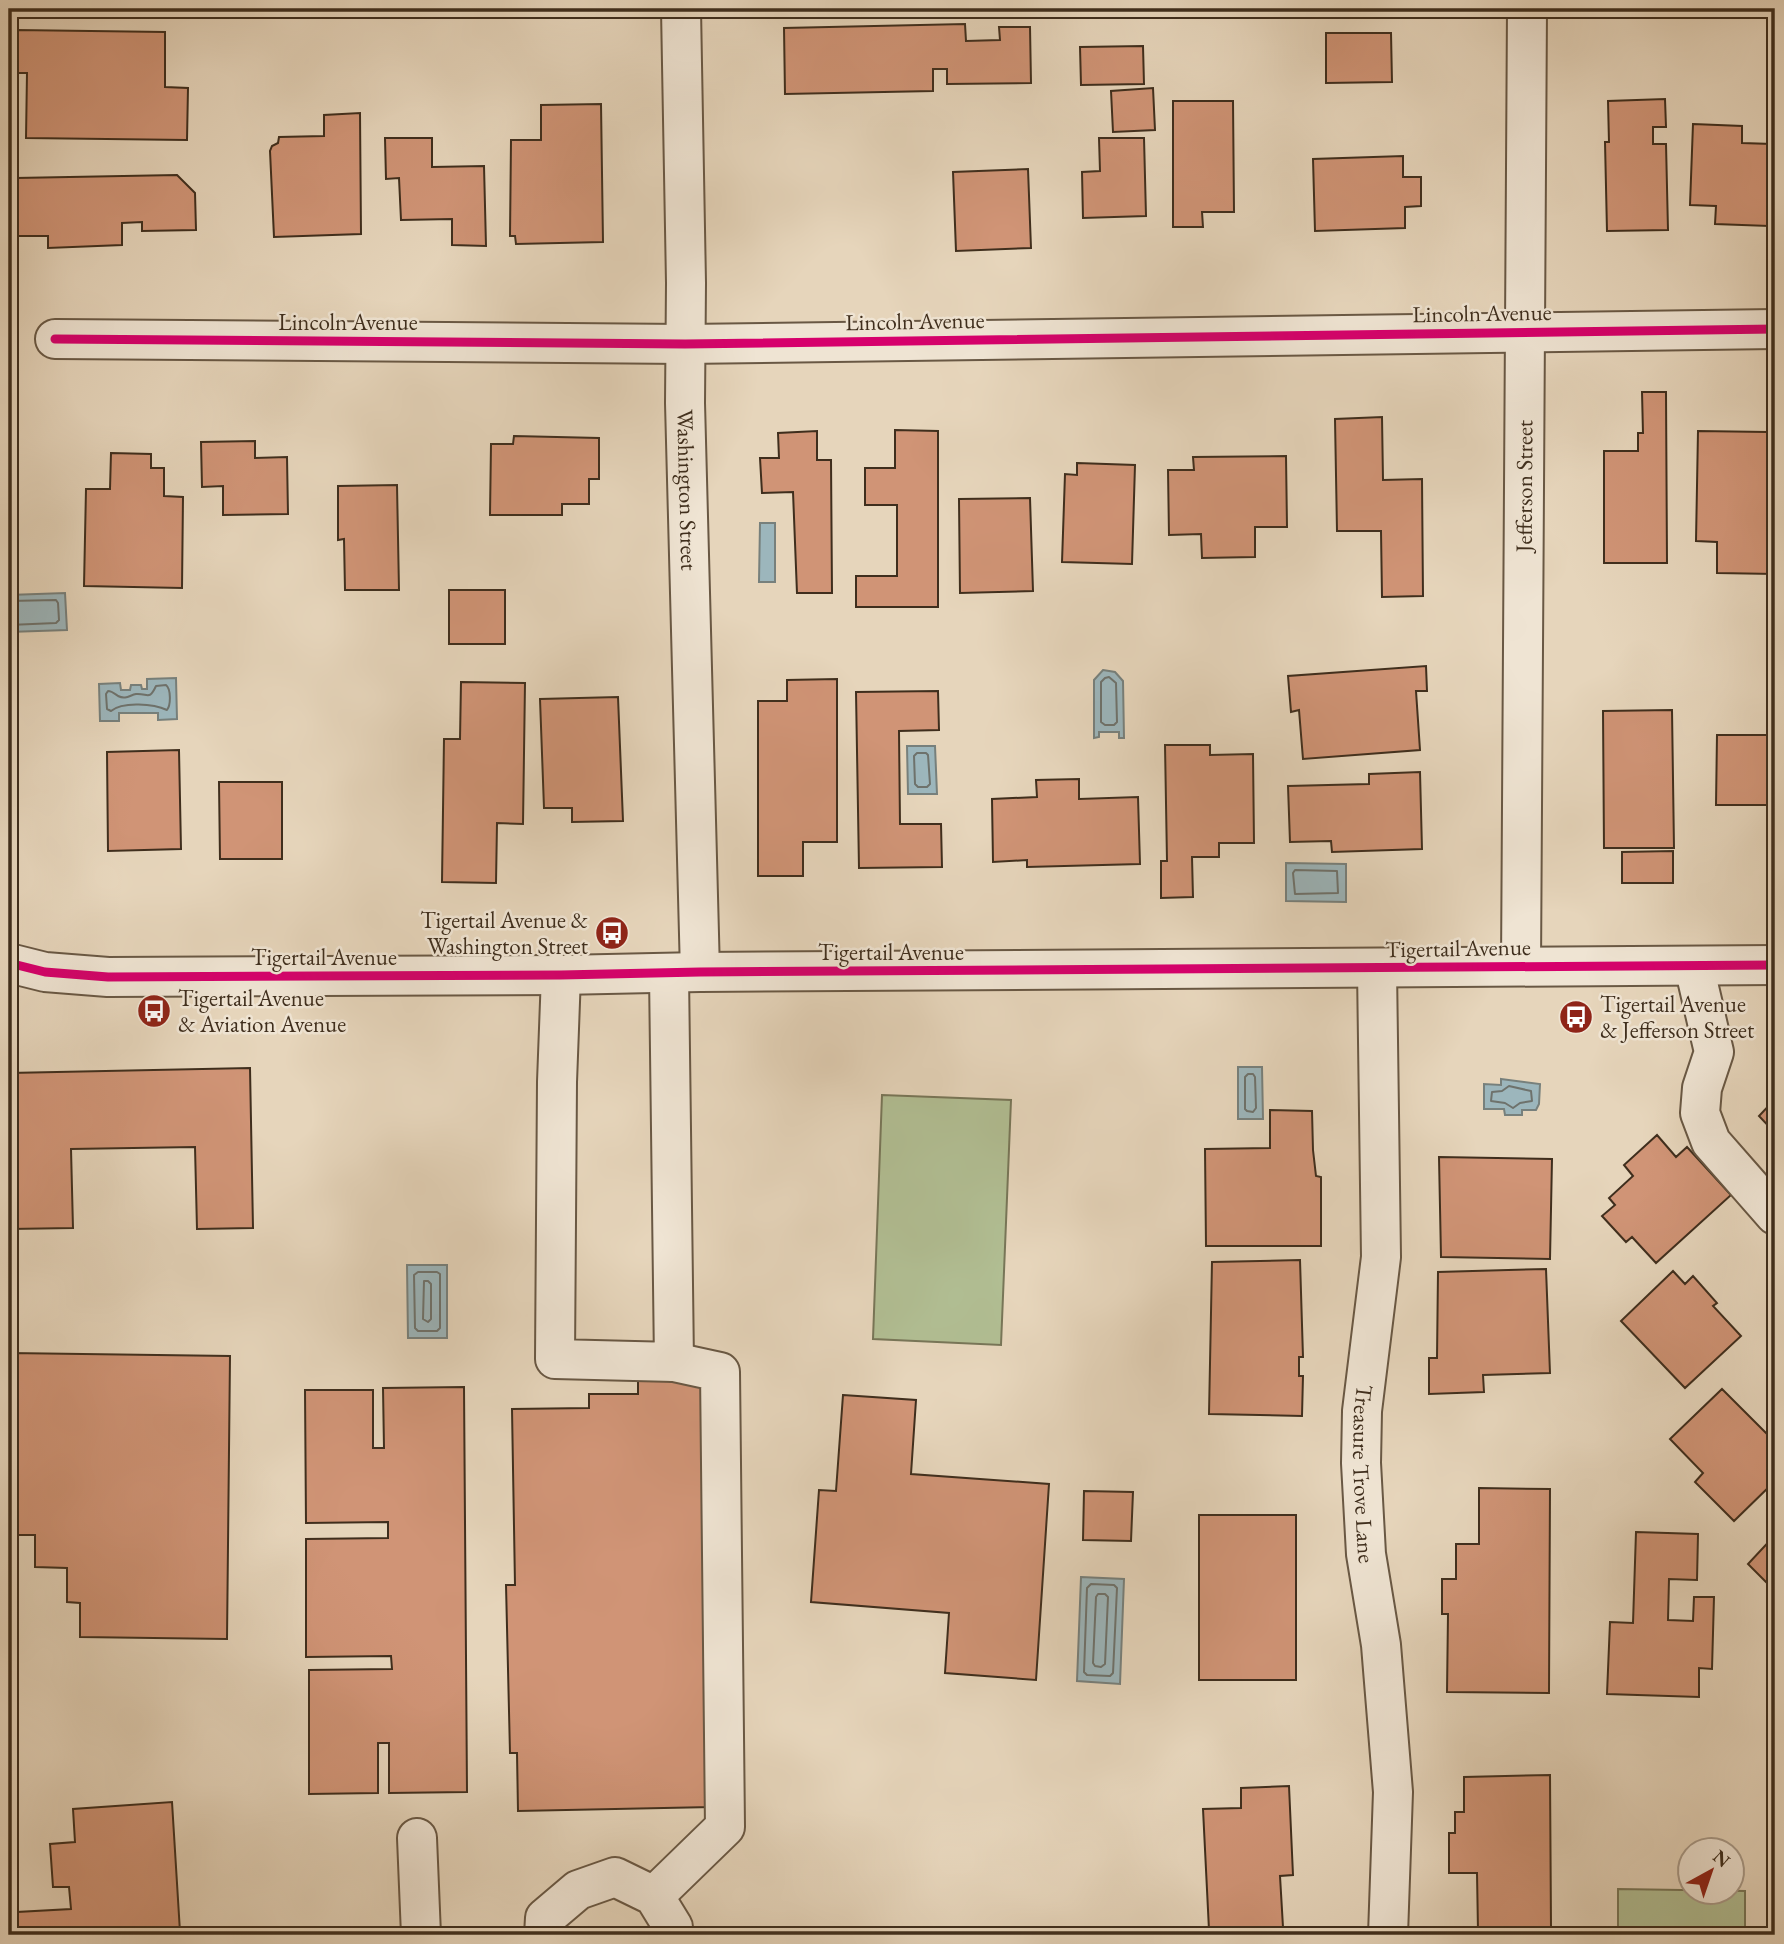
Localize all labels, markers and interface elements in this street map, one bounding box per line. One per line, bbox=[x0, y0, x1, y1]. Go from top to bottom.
street label: Lincoln Avenue bbox=[1412, 297, 1552, 329]
street label: Lincoln Avenue bbox=[845, 305, 985, 337]
street label: Lincoln Avenue bbox=[278, 307, 418, 337]
street label: Washington Street bbox=[670, 409, 704, 572]
street label: Jefferson Street bbox=[1509, 419, 1539, 554]
place label: Tigertail Avenue & Washington Street bbox=[420, 905, 589, 961]
bus stop icon: Tigertail Avenue & Washington Street bbox=[593, 914, 631, 952]
street label: Tigertail Avenue bbox=[1385, 932, 1531, 964]
street label: Tigertail Avenue bbox=[818, 937, 964, 967]
street label: Tigertail Avenue bbox=[251, 942, 397, 972]
place label: Tigertail Avenue & Aviation Avenue bbox=[178, 983, 346, 1039]
place label: Tigertail Avenue & Jefferson Street bbox=[1600, 989, 1755, 1045]
bus stop icon: Tigertail Avenue & Aviation Avenue bbox=[135, 992, 173, 1030]
bus stop icon: Tigertail Avenue & Jefferson Street bbox=[1557, 998, 1595, 1036]
street label: Treasure Trove Lane bbox=[1346, 1383, 1382, 1565]
north arrow bbox=[1676, 1836, 1746, 1906]
text: N bbox=[1708, 1844, 1736, 1873]

